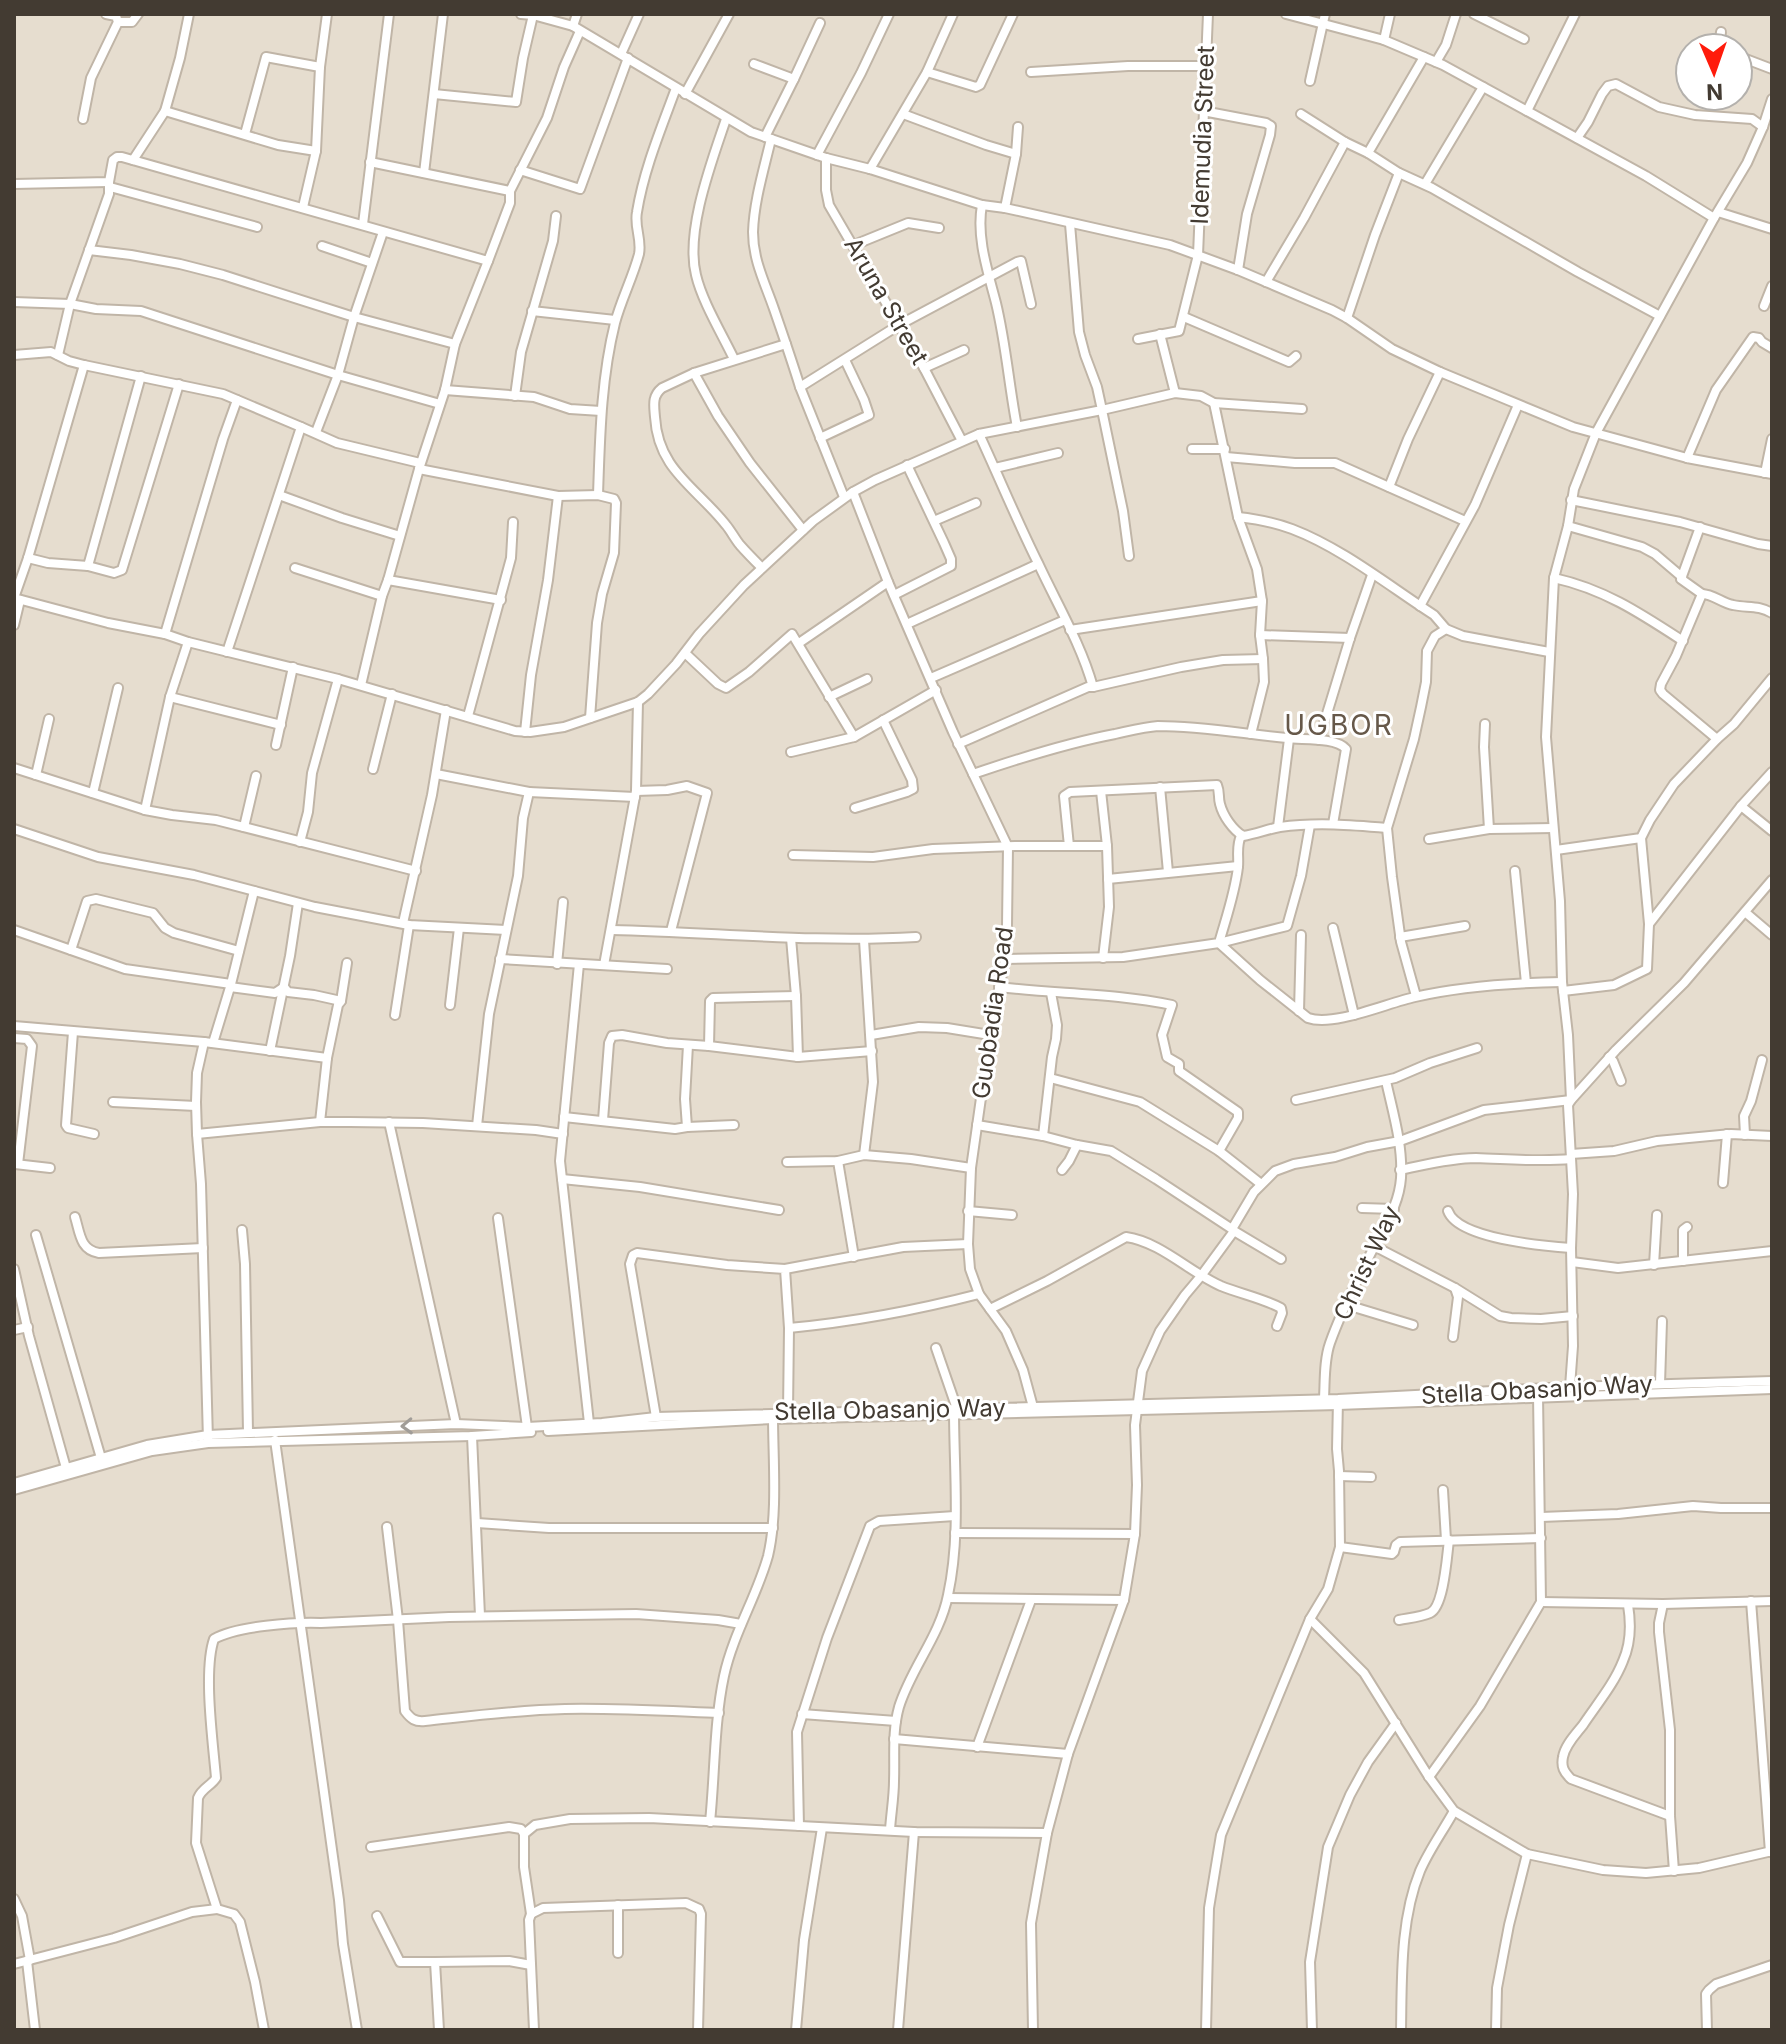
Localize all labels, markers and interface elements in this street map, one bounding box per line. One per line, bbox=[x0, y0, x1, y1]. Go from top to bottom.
north arrow bbox=[1674, 32, 1754, 112]
street label: Idemudia Street bbox=[1185, 45, 1220, 225]
text: N bbox=[1706, 79, 1724, 105]
street label: Aruna Street bbox=[838, 232, 935, 370]
district label: UGBOR bbox=[1284, 708, 1394, 742]
street label: Guobadia Road bbox=[966, 925, 1019, 1101]
street label: Christ Way bbox=[1327, 1201, 1406, 1325]
street label: Stella Obasanjo Way bbox=[1420, 1369, 1654, 1410]
street label: Stella Obasanjo Way bbox=[774, 1393, 1006, 1426]
one-way arrow bbox=[400, 1417, 413, 1434]

